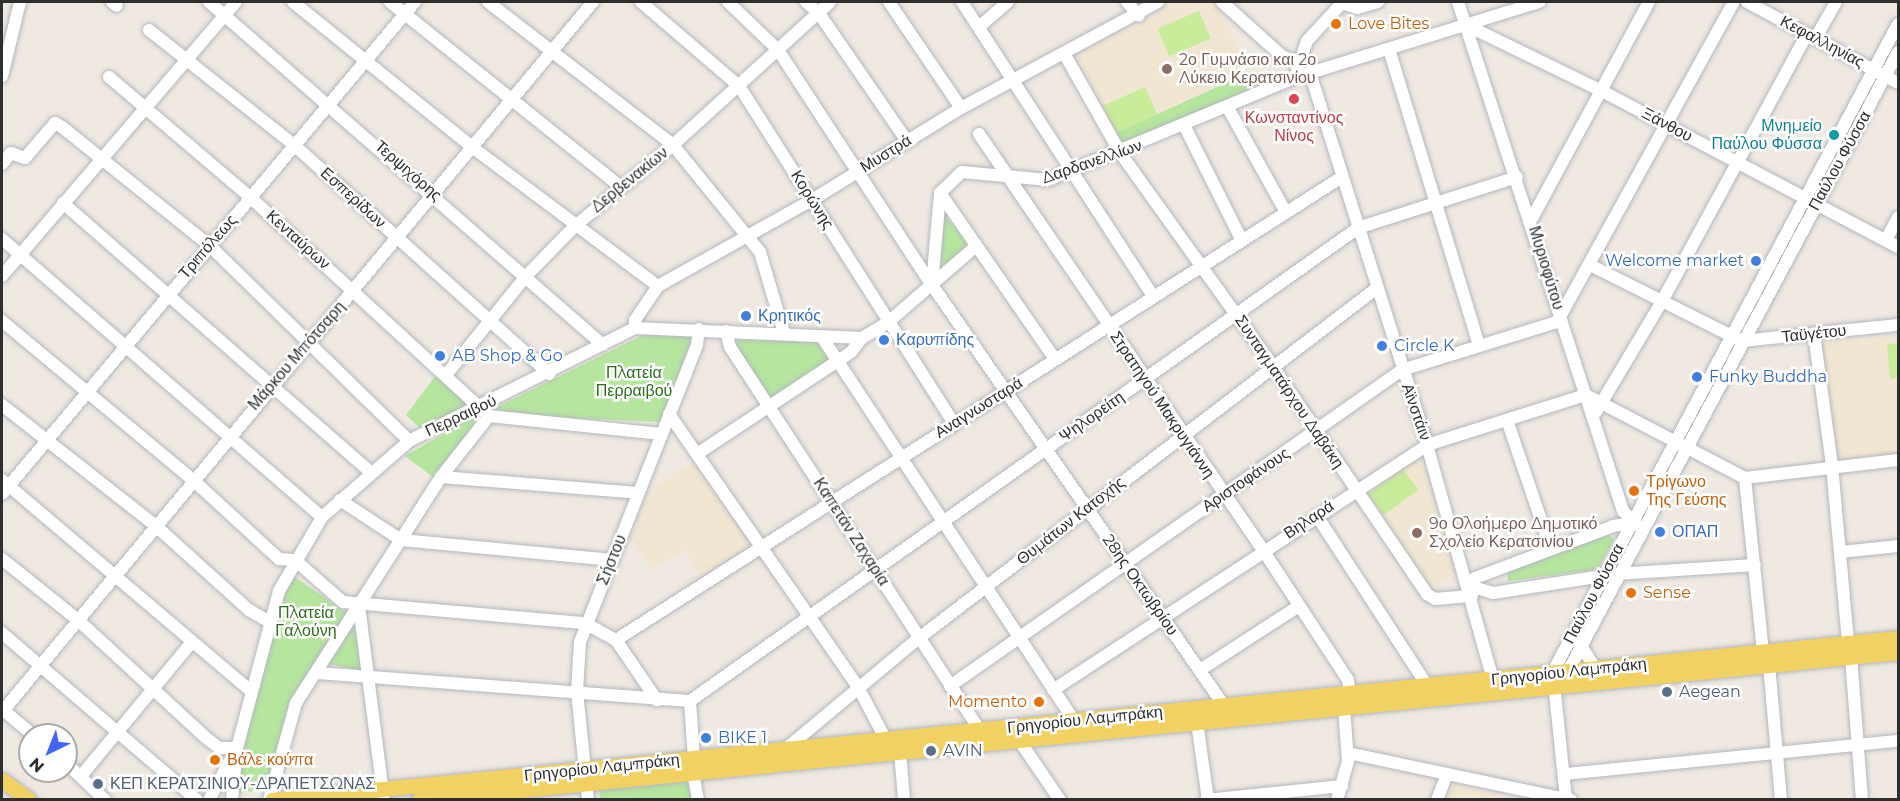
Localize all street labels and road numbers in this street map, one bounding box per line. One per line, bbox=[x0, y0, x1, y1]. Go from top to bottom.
street label: Κεφαλληνίας bbox=[1777, 12, 1867, 72]
street label: Ξάνθου bbox=[1639, 104, 1695, 146]
street label: Παύλου Φύσσα bbox=[1805, 108, 1875, 214]
street label: Μυστρά bbox=[857, 131, 915, 177]
street label: Δαρδανελλίων bbox=[1039, 136, 1145, 188]
street label: Τερψιχόρης bbox=[371, 137, 445, 205]
street label: Δερβενακίων bbox=[588, 143, 672, 217]
street label: Εσπερίδων bbox=[316, 164, 390, 232]
street label: Κορώνης bbox=[786, 167, 838, 233]
street label: Κενταύρων bbox=[262, 206, 334, 274]
street label: Τριπόλεως bbox=[175, 211, 241, 283]
street label: Μυριοφύτου bbox=[1524, 224, 1568, 312]
street label: Μάρκου Μπότσαρη bbox=[244, 298, 350, 414]
street label: Συνταγματάρχου Δαβάκη bbox=[1230, 312, 1348, 472]
street label: Ταϋγέτου bbox=[1781, 321, 1847, 347]
street label: Στρατηγού Μακρυγιάννη bbox=[1106, 328, 1218, 482]
street label: Αναγνωσταρά bbox=[932, 373, 1026, 443]
street label: Αϊνστάιν bbox=[1397, 381, 1435, 443]
street label: Ψηλορείτη bbox=[1056, 388, 1128, 446]
street label: Περραιβού bbox=[422, 391, 500, 441]
street label: Αριστοφάνους bbox=[1199, 444, 1293, 516]
street label: Θυμάτων Κατοχής bbox=[1013, 473, 1129, 569]
street label: Καπετάν Ζαχαρία bbox=[809, 474, 893, 590]
street label: Βηλαρά bbox=[1280, 497, 1338, 543]
street label: 28ης Οκτωβρίου bbox=[1098, 531, 1182, 639]
street label: Σήστου bbox=[593, 532, 631, 588]
street label: Παύλου Φύσσα bbox=[1560, 541, 1628, 647]
street label: Γρηγορίου Λαμπράκη bbox=[1490, 654, 1648, 690]
street label: Γρηγορίου Λαμπράκη bbox=[1006, 702, 1164, 738]
street label: Γρηγορίου Λαμπράκη bbox=[523, 750, 681, 786]

